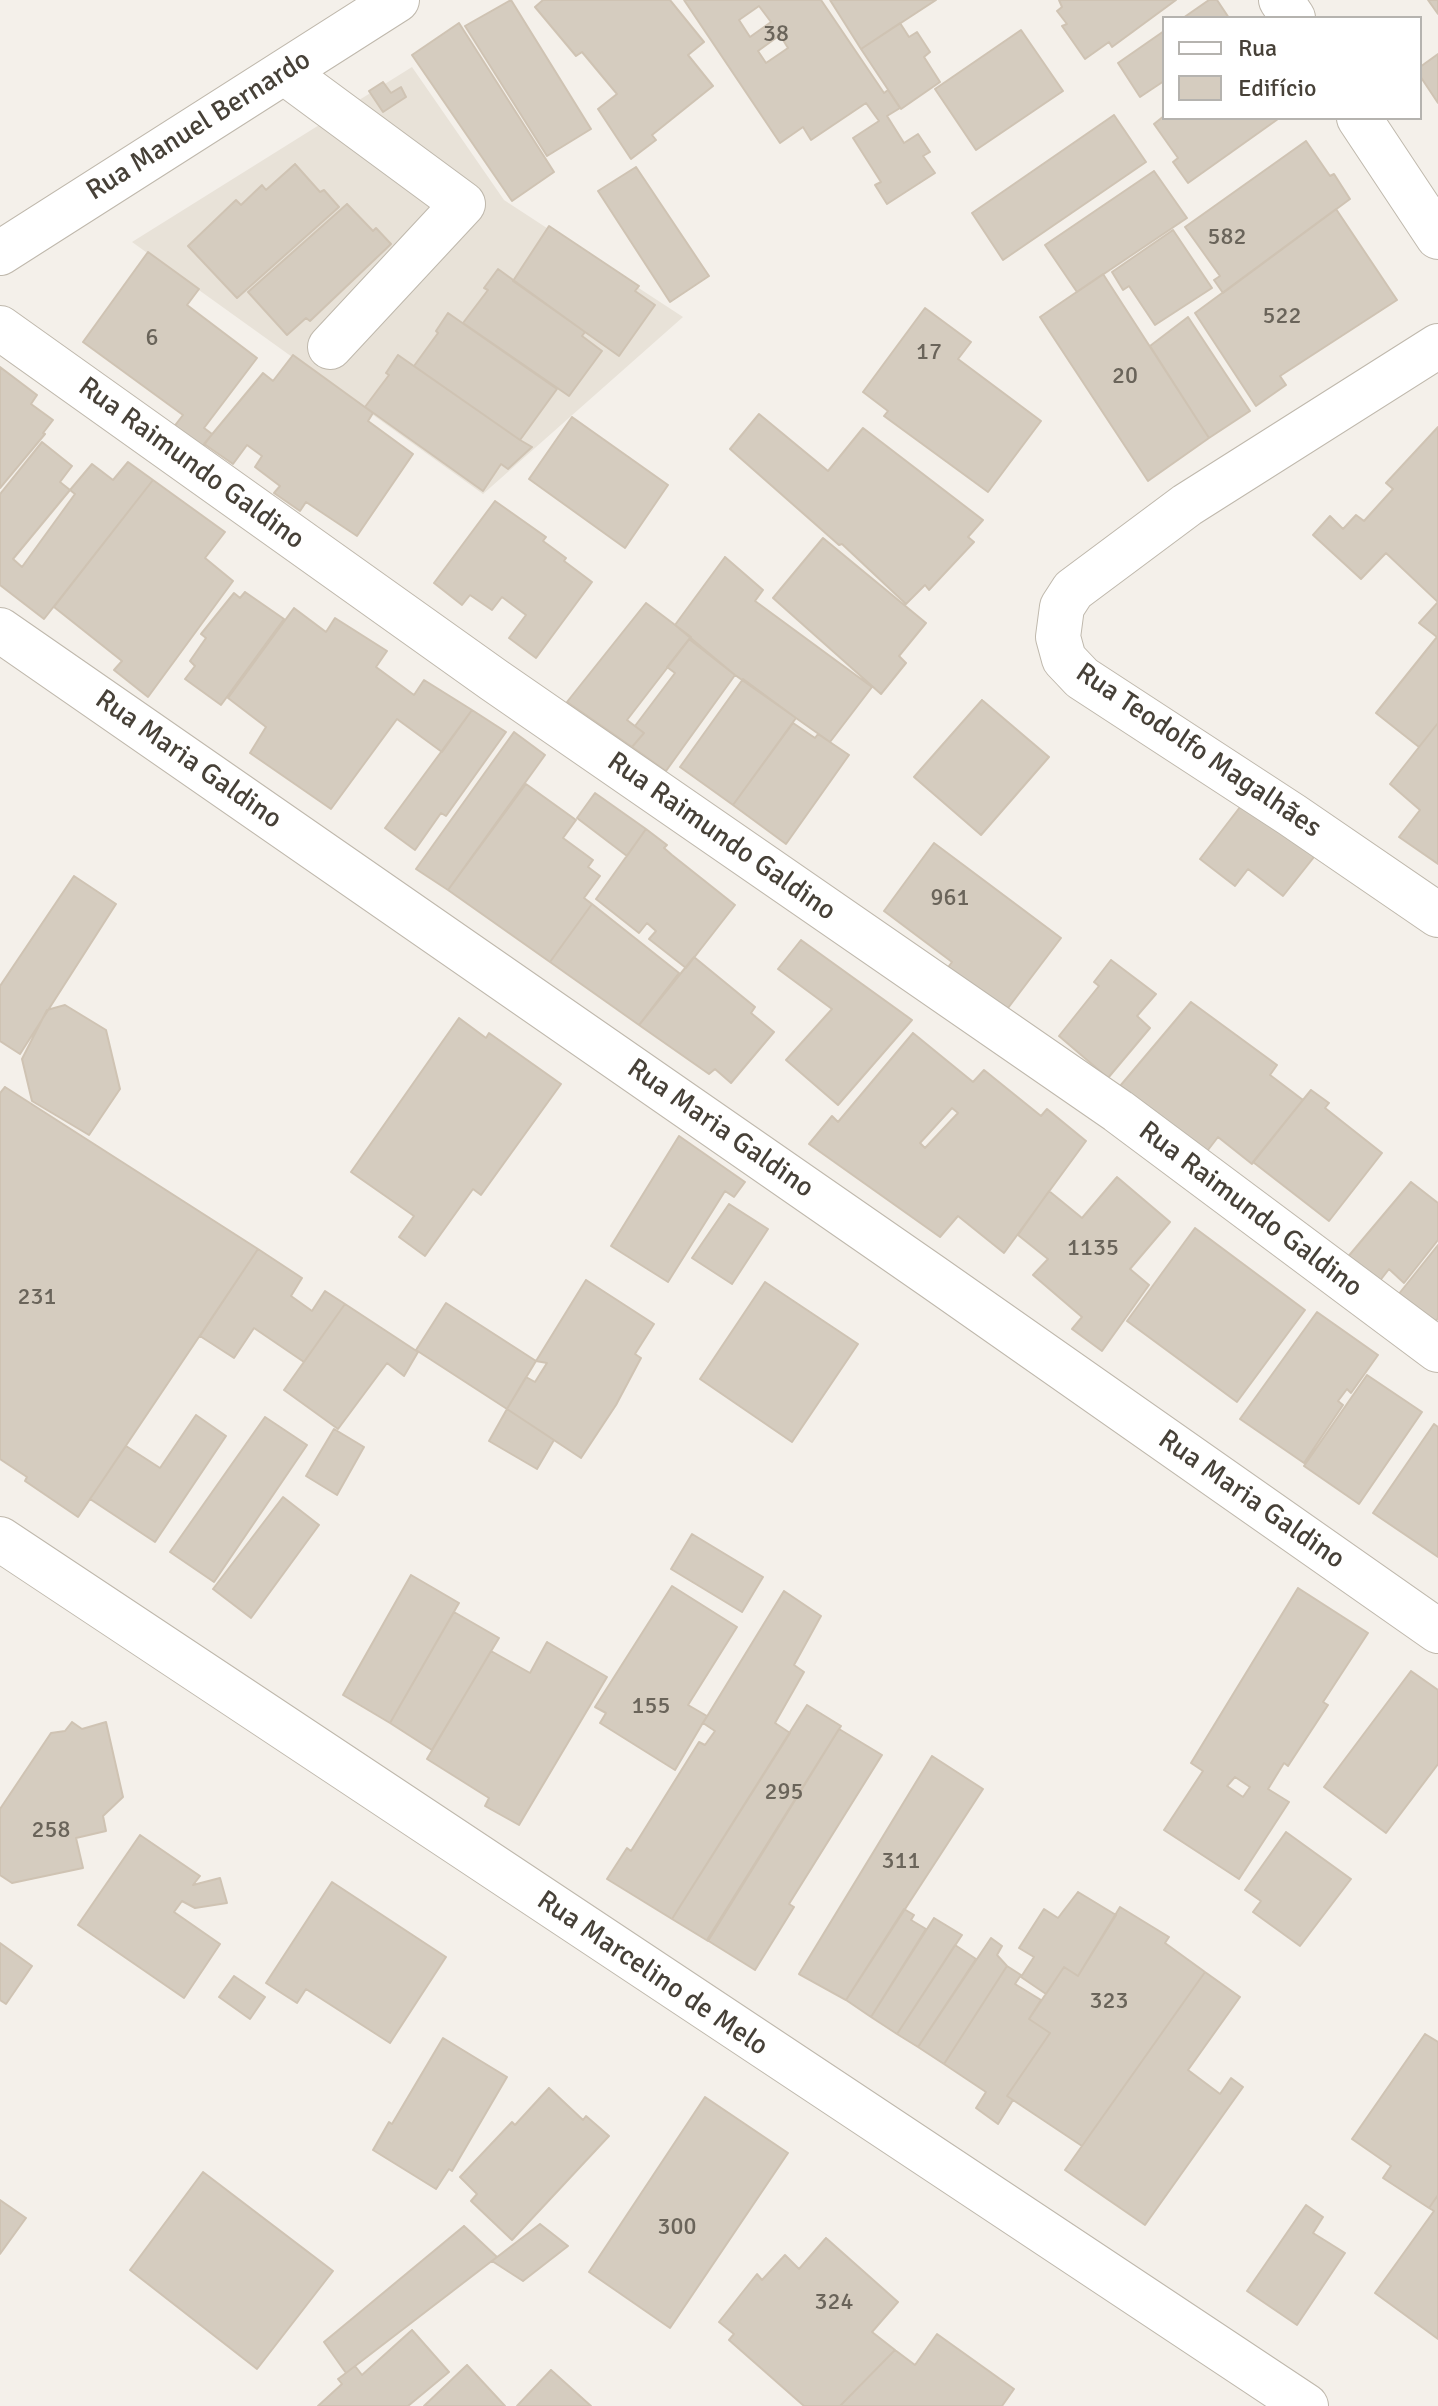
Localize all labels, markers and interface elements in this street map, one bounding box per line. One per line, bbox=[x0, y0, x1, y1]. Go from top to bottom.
legend bbox=[1162, 16, 1422, 120]
house number: 38 bbox=[763, 21, 789, 49]
text: Rua bbox=[1238, 33, 1277, 63]
street label: Rua Manuel Bernardo bbox=[81, 43, 317, 209]
text: Edifício bbox=[1238, 73, 1316, 103]
house number: 582 bbox=[1208, 224, 1246, 252]
house number: 522 bbox=[1263, 303, 1301, 331]
house number: 6 bbox=[146, 325, 158, 353]
house number: 17 bbox=[916, 339, 942, 367]
house number: 20 bbox=[1112, 363, 1138, 391]
street label: Rua Raimundo Galdino bbox=[71, 371, 311, 557]
street label: Rua Teodolfo Magalhães bbox=[1069, 656, 1327, 846]
street label: Rua Maria Galdino bbox=[88, 683, 288, 837]
street label: Rua Raimundo Galdino bbox=[600, 745, 842, 929]
house number: 961 bbox=[931, 885, 969, 913]
street label: Rua Maria Galdino bbox=[620, 1052, 820, 1206]
street label: Rua Raimundo Galdino bbox=[1132, 1115, 1368, 1305]
house number: 1135 bbox=[1067, 1235, 1119, 1263]
house number: 231 bbox=[18, 1284, 56, 1312]
street label: Rua Maria Galdino bbox=[1151, 1423, 1351, 1577]
house number: 155 bbox=[632, 1693, 670, 1721]
house number: 295 bbox=[765, 1779, 803, 1807]
house number: 258 bbox=[32, 1817, 70, 1845]
house number: 311 bbox=[882, 1848, 920, 1876]
street label: Rua Marcelino de Melo bbox=[530, 1884, 774, 2064]
house number: 323 bbox=[1090, 1988, 1128, 2016]
house number: 300 bbox=[658, 2214, 696, 2242]
house number: 324 bbox=[815, 2289, 853, 2317]

